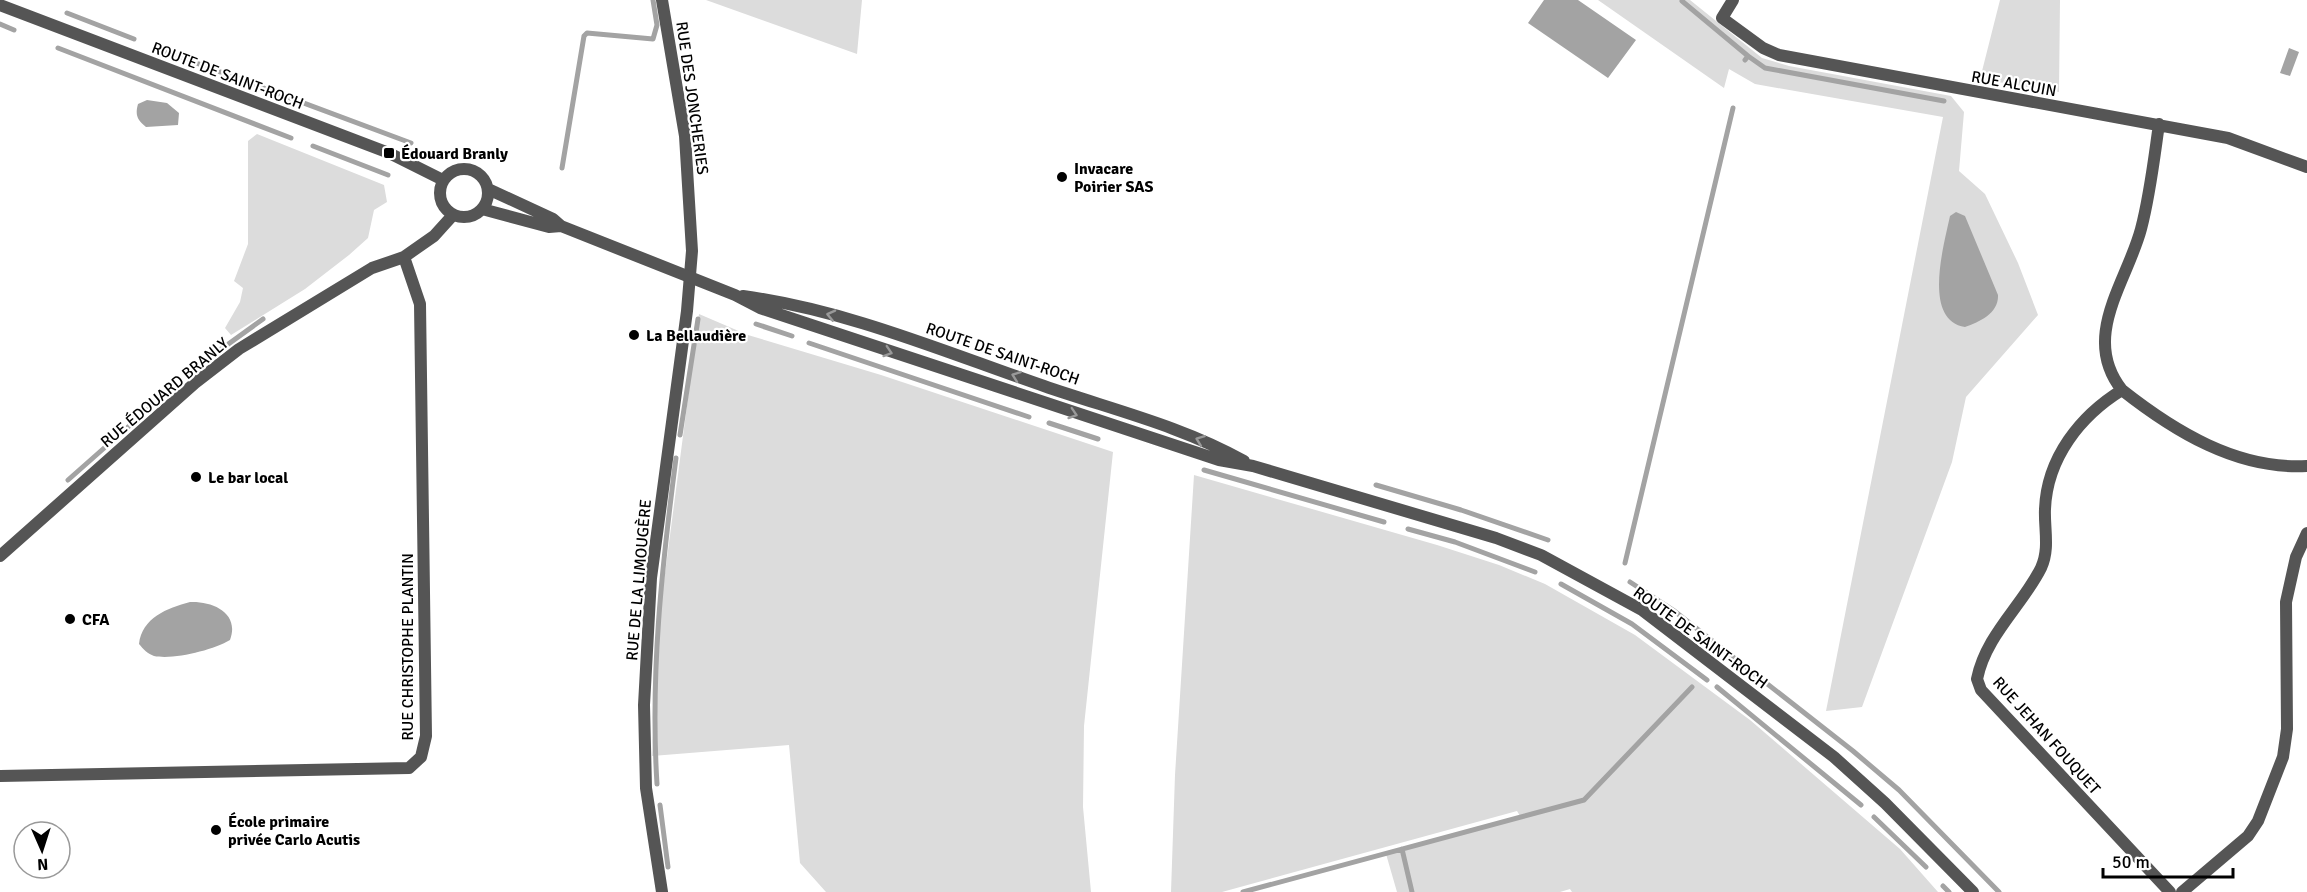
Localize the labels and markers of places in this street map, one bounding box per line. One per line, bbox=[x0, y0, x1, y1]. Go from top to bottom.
place label: Édouard Branly bbox=[401, 144, 508, 164]
marker: Édouard Branly bbox=[382, 146, 396, 160]
place label: Invacare Poirier SAS bbox=[1074, 159, 1154, 197]
marker: Invacare Poirier SAS bbox=[1055, 170, 1069, 184]
place label: La Bellaudière bbox=[646, 326, 746, 346]
marker: La Bellaudière bbox=[627, 328, 641, 342]
place label: Le bar local bbox=[208, 468, 288, 488]
marker: Le bar local bbox=[189, 470, 203, 484]
place label: CFA bbox=[82, 610, 110, 630]
marker: CFA bbox=[63, 612, 77, 626]
place label: École primaire privée Carlo Acutis bbox=[228, 812, 360, 850]
marker: École primaire privée Carlo Acutis bbox=[209, 823, 223, 837]

